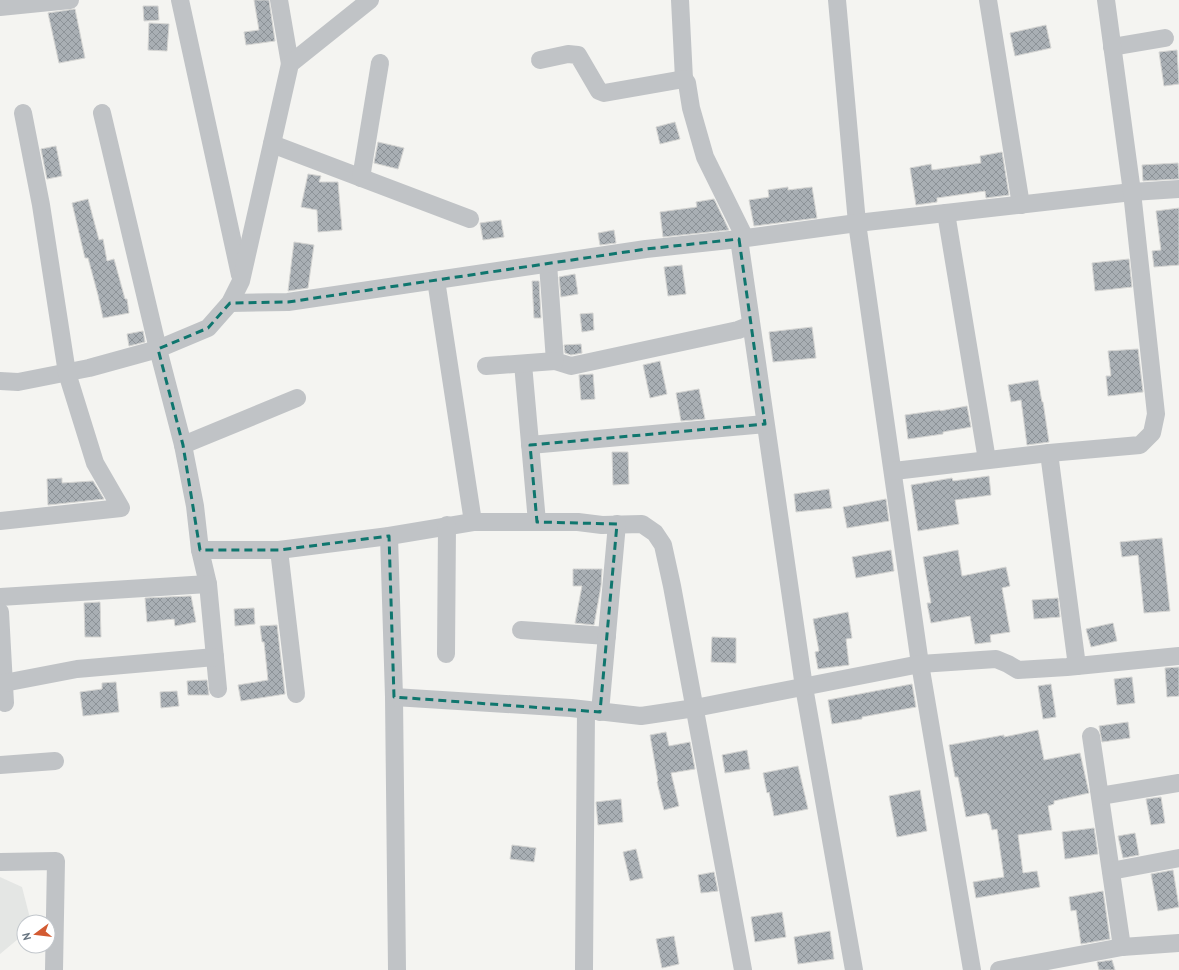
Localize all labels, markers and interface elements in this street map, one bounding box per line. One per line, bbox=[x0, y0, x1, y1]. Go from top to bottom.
north arrow bbox=[16, 914, 56, 954]
text: N bbox=[19, 931, 34, 942]

